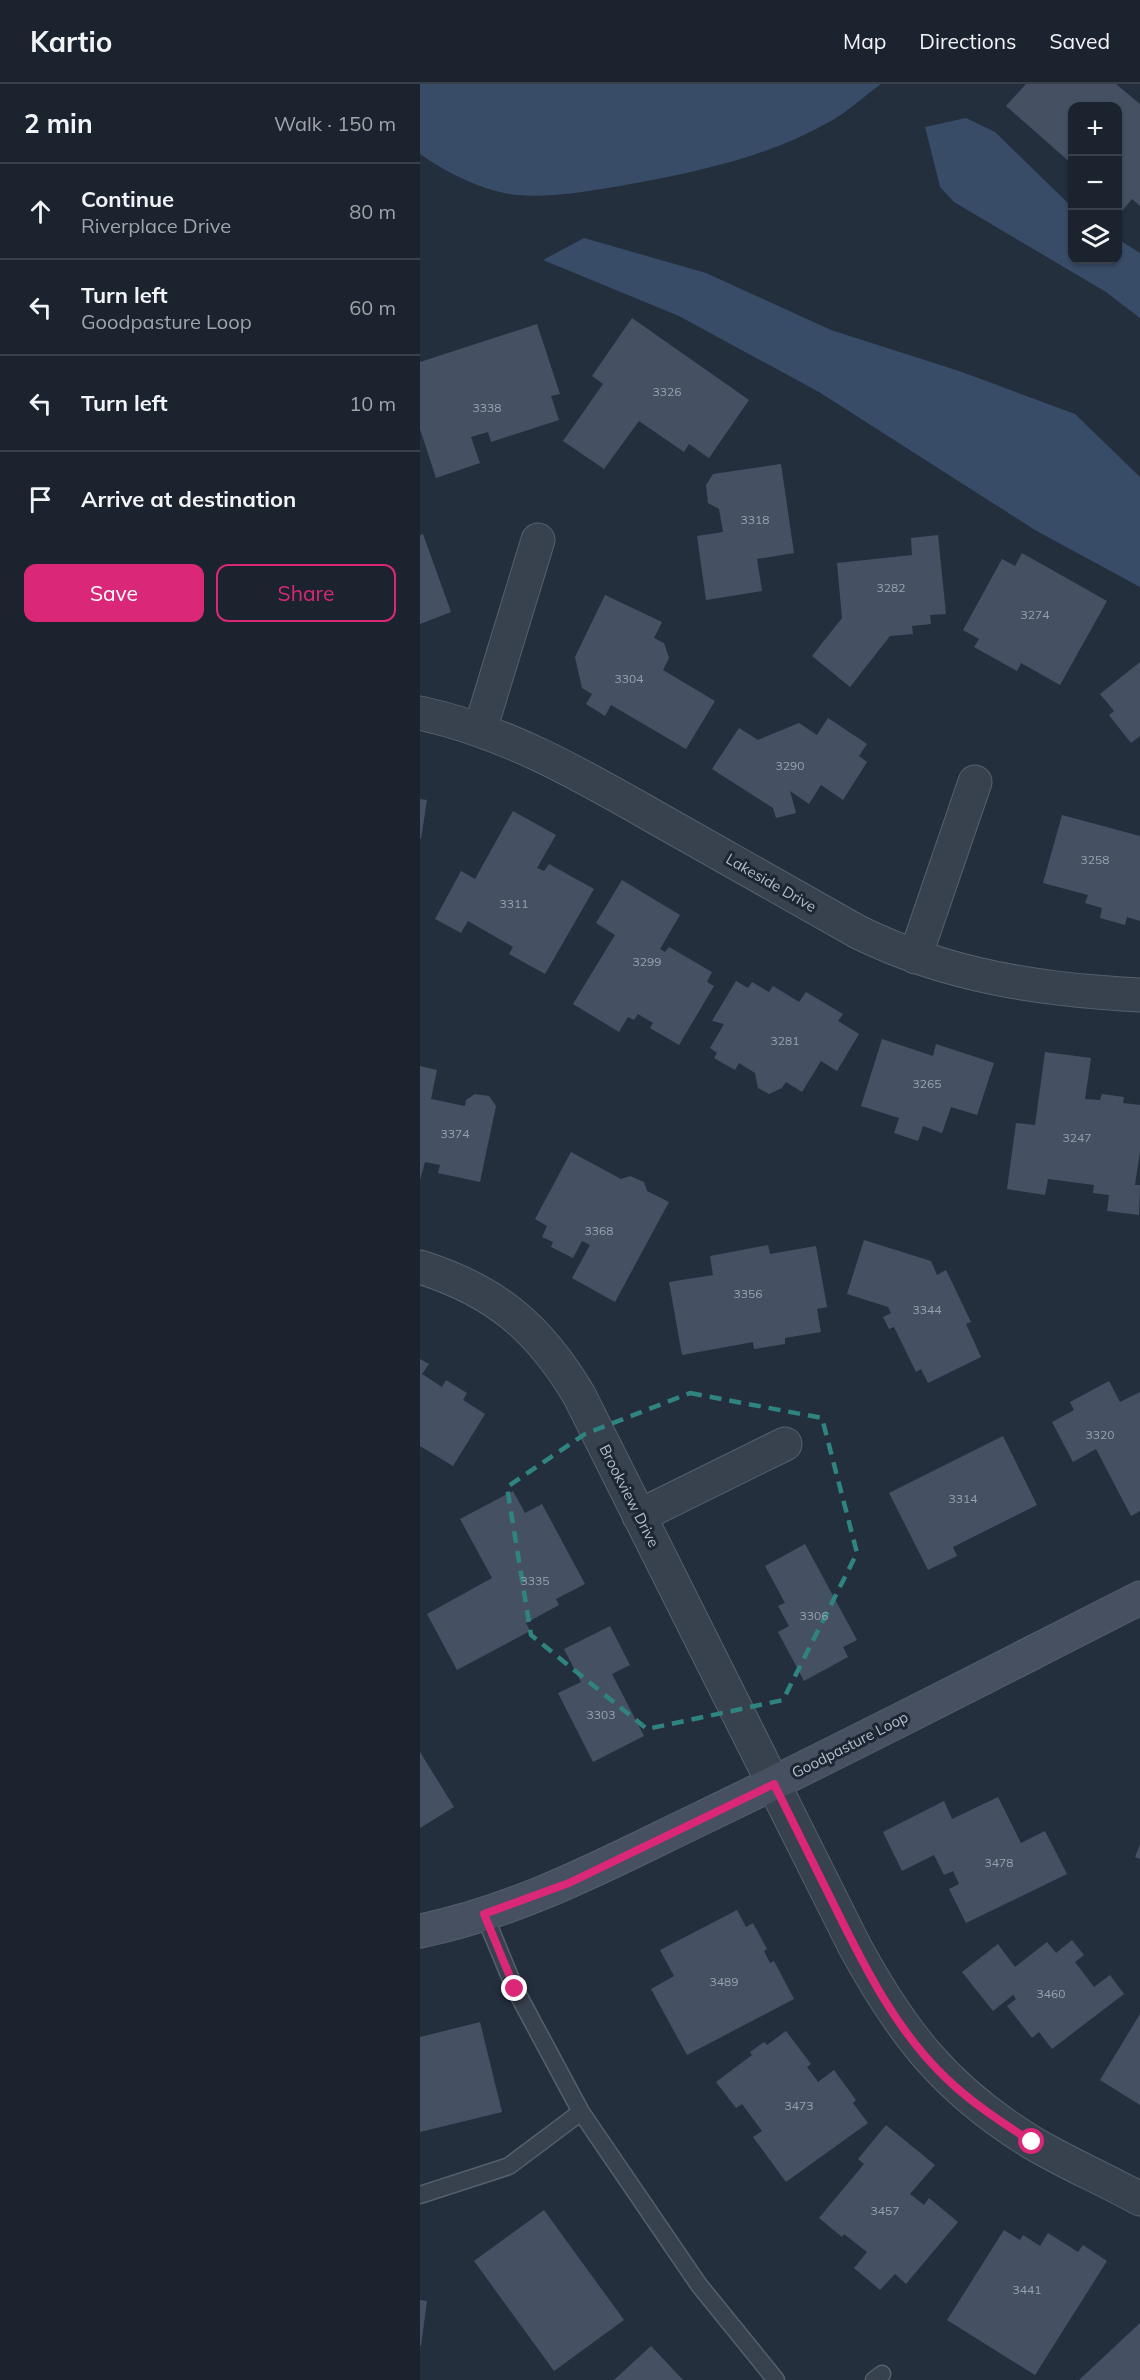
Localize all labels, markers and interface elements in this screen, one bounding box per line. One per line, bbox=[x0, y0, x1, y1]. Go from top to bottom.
text: Kartio bbox=[30, 24, 112, 59]
text: Map bbox=[843, 28, 886, 54]
text: Directions bbox=[919, 28, 1016, 54]
text: Saved bbox=[1049, 28, 1110, 54]
map controls bbox=[1068, 102, 1122, 264]
button: + bbox=[1068, 102, 1122, 156]
text: 2 min bbox=[24, 107, 93, 140]
text: Walk · 150 m bbox=[274, 111, 396, 136]
button: − bbox=[1068, 156, 1122, 210]
text: Continue bbox=[81, 185, 174, 213]
icon: ahead bbox=[24, 195, 57, 228]
text: 80 m bbox=[349, 199, 396, 224]
button: layers bbox=[1068, 210, 1122, 264]
text: Riverplace Drive bbox=[81, 213, 231, 238]
text: Turn left bbox=[81, 281, 168, 309]
icon: left bbox=[24, 291, 57, 324]
text: 60 m bbox=[349, 295, 396, 320]
text: Goodpasture Loop bbox=[81, 309, 252, 334]
house number: 3326 bbox=[653, 384, 681, 399]
icon: left bbox=[24, 387, 57, 420]
text: Turn left bbox=[81, 389, 168, 417]
text: 10 m bbox=[349, 391, 396, 416]
house number: 3338 bbox=[473, 400, 501, 415]
icon: arrive bbox=[24, 483, 57, 516]
text: Arrive at destination bbox=[81, 485, 296, 513]
house number: 3318 bbox=[741, 512, 769, 527]
button: Save bbox=[24, 564, 204, 622]
button: Share bbox=[216, 564, 396, 622]
house number: 3282 bbox=[877, 580, 905, 595]
house number: 3274 bbox=[1021, 607, 1049, 622]
house number: 3304 bbox=[615, 671, 643, 686]
house number: 3290 bbox=[776, 758, 804, 773]
street label: Lakeside Drive bbox=[723, 849, 820, 916]
house number: 3258 bbox=[1081, 852, 1109, 867]
house number: 3311 bbox=[500, 896, 528, 911]
house number: 3299 bbox=[633, 954, 661, 969]
house number: 3281 bbox=[771, 1033, 799, 1048]
house number: 3265 bbox=[913, 1076, 941, 1091]
house number: 3374 bbox=[441, 1126, 469, 1141]
house number: 3247 bbox=[1063, 1130, 1091, 1145]
house number: 3368 bbox=[585, 1223, 613, 1238]
house number: 3356 bbox=[734, 1286, 762, 1301]
house number: 3344 bbox=[913, 1302, 941, 1317]
house number: 3320 bbox=[1086, 1427, 1114, 1442]
street label: Brookview Drive bbox=[595, 1441, 664, 1550]
house number: 3314 bbox=[949, 1491, 977, 1506]
house number: 3335 bbox=[521, 1573, 549, 1588]
house number: 3306 bbox=[800, 1608, 828, 1623]
house number: 3303 bbox=[587, 1707, 615, 1722]
street label: Goodpasture Loop bbox=[788, 1707, 911, 1782]
house number: 3478 bbox=[985, 1855, 1013, 1870]
house number: 3489 bbox=[710, 1974, 738, 1989]
route end bbox=[501, 1975, 527, 2001]
house number: 3460 bbox=[1037, 1986, 1065, 2001]
house number: 3473 bbox=[785, 2098, 813, 2113]
route start bbox=[1018, 2128, 1044, 2154]
house number: 3457 bbox=[871, 2203, 899, 2218]
house number: 3441 bbox=[1013, 2282, 1041, 2297]

